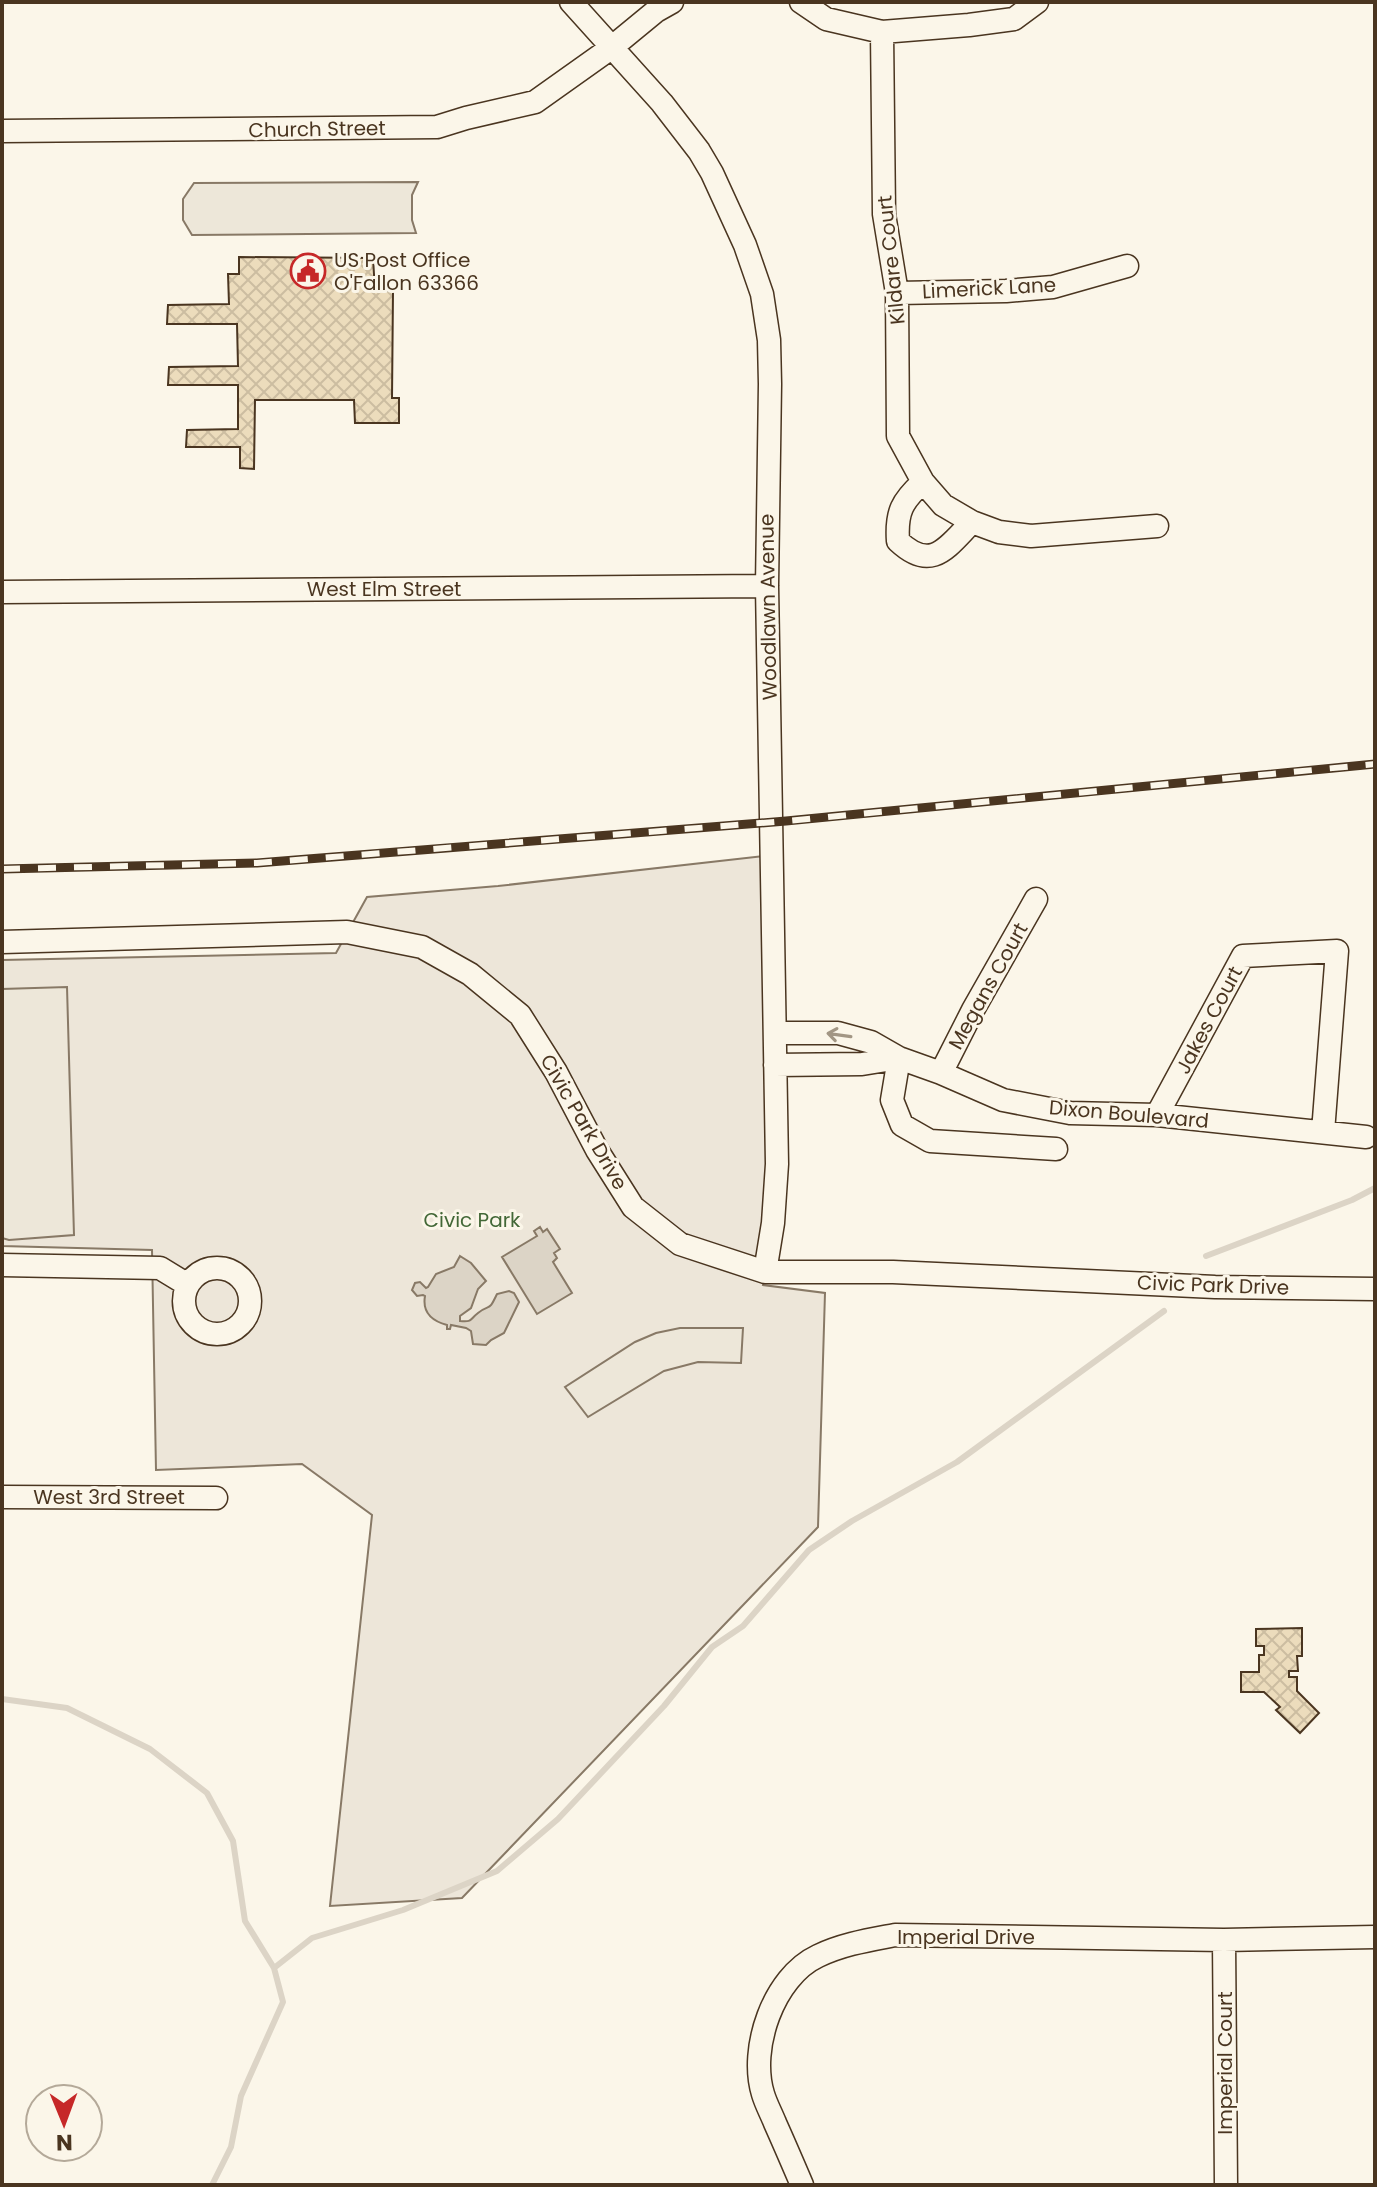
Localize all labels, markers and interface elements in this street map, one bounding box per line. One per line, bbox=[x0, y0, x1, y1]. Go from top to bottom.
street label: Church Street bbox=[248, 114, 386, 144]
street label: Kildare Court bbox=[870, 194, 912, 326]
place label: US Post Office O'Fallon 63366 bbox=[334, 246, 479, 297]
public building icon: US Post Office O'Fallon 63366 bbox=[289, 252, 327, 290]
street label: Limerick Lane bbox=[921, 271, 1057, 305]
street label: Woodlawn Avenue bbox=[752, 513, 784, 701]
street label: West Elm Street bbox=[307, 575, 461, 603]
street label: Megans Court bbox=[942, 918, 1034, 1054]
street label: Jakes Court bbox=[1169, 961, 1249, 1079]
one-way arrow bbox=[827, 1027, 853, 1042]
street label: Civic Park Drive bbox=[534, 1049, 634, 1195]
street label: Dixon Boulevard bbox=[1048, 1093, 1210, 1135]
park label: Civic Park bbox=[424, 1206, 521, 1234]
street label: Civic Park Drive bbox=[1136, 1268, 1290, 1302]
street label: West 3rd Street bbox=[33, 1483, 185, 1511]
street label: Imperial Drive bbox=[897, 1923, 1035, 1951]
street label: Imperial Court bbox=[1211, 1991, 1239, 2135]
north arrow bbox=[24, 2083, 104, 2163]
text: N bbox=[56, 2127, 73, 2158]

